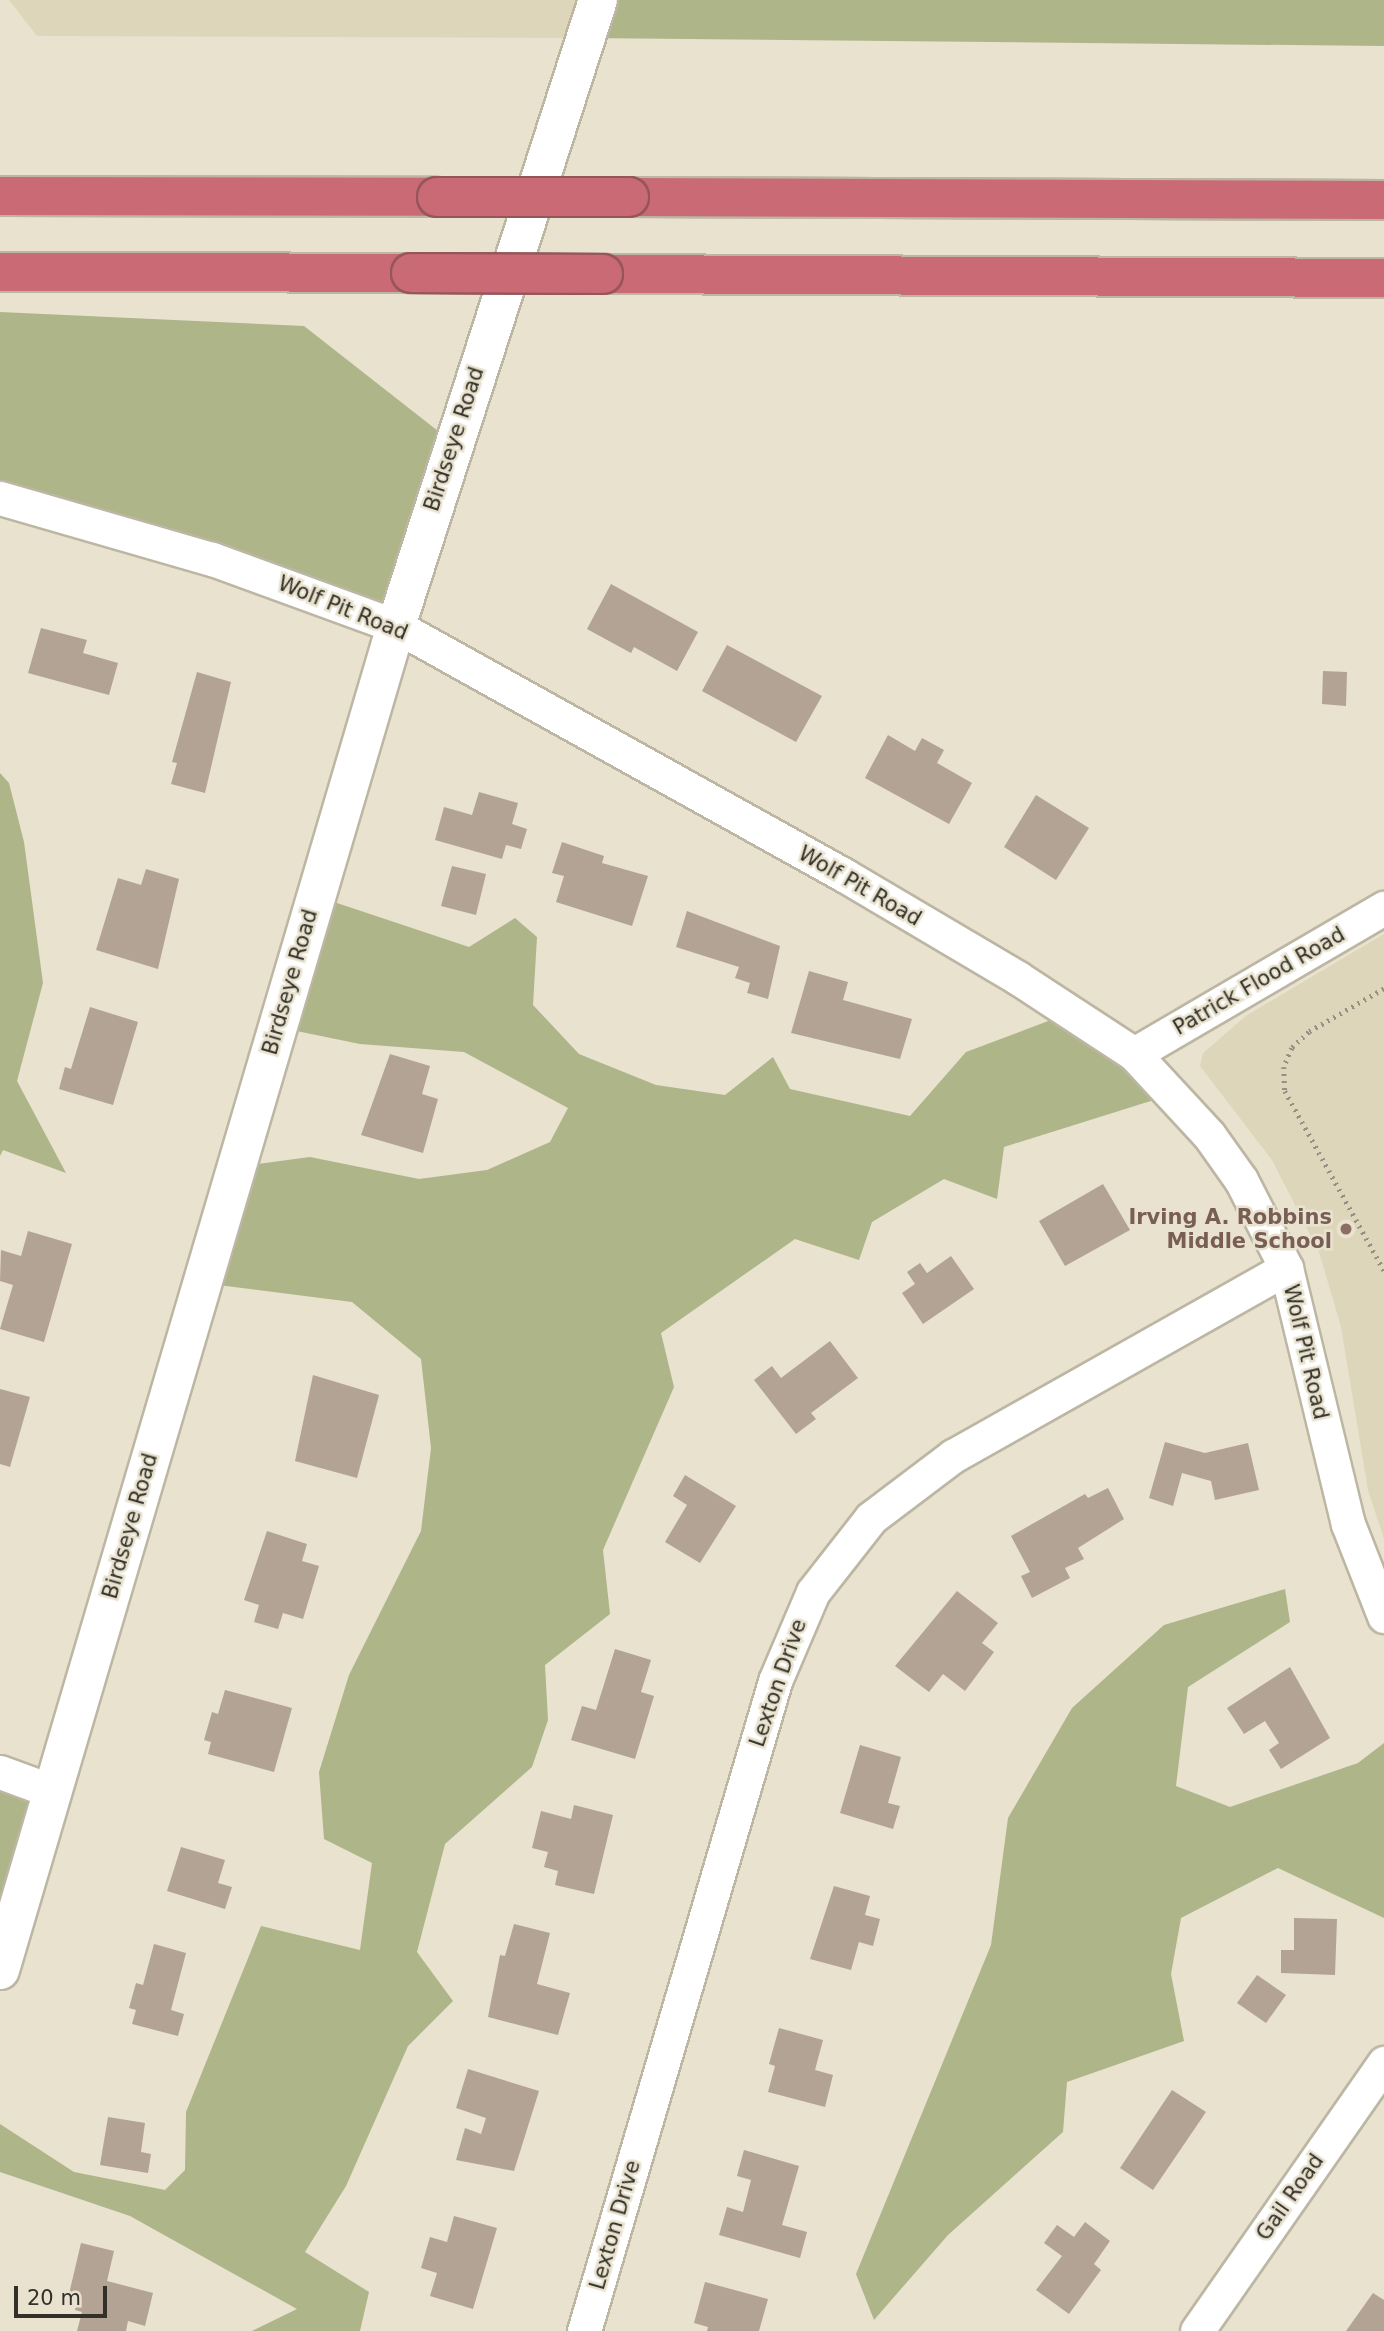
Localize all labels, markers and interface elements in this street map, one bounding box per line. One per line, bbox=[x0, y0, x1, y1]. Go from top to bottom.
street label: Birdseye Road bbox=[419, 364, 489, 514]
street label: Wolf Pit Road bbox=[274, 570, 412, 646]
street label: Wolf Pit Road bbox=[794, 841, 926, 931]
street label: Birdseye Road bbox=[257, 906, 323, 1058]
street label: Patrick Flood Road bbox=[1169, 922, 1349, 1040]
place label: Irving A. Robbins Middle School bbox=[1128, 1204, 1332, 1254]
marker: Irving A. Robbins Middle School bbox=[1338, 1221, 1354, 1237]
street label: Wolf Pit Road bbox=[1278, 1282, 1334, 1422]
street label: Birdseye Road bbox=[97, 1450, 163, 1602]
street label: Lexton Drive bbox=[744, 1616, 812, 1750]
street label: Gail Road bbox=[1251, 2149, 1329, 2245]
street label: Lexton Drive bbox=[585, 2157, 645, 2293]
scale bar bbox=[18, 2272, 110, 2316]
text: 20 m bbox=[27, 2286, 81, 2310]

